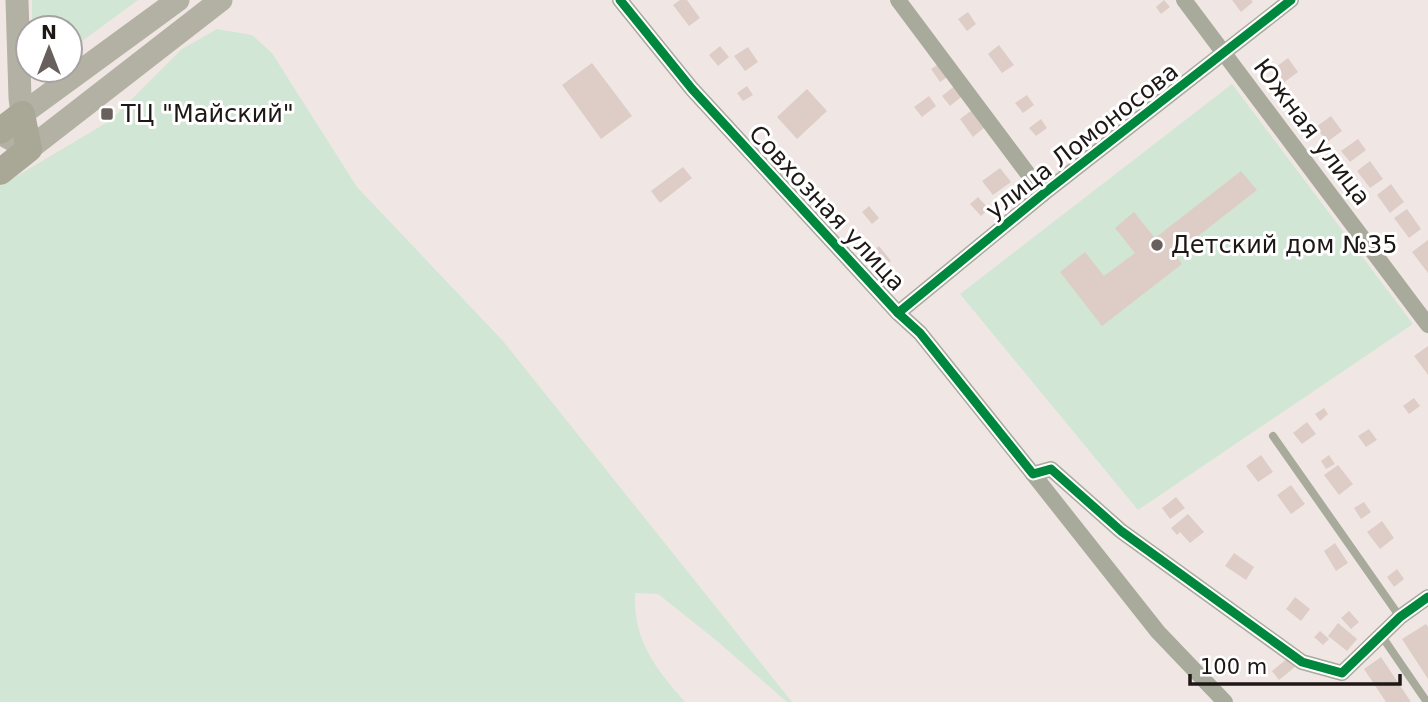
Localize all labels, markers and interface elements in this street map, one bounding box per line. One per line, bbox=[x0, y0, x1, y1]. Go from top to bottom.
north arrow bbox=[14, 14, 84, 84]
text: N bbox=[41, 21, 57, 43]
street label: Южная улица bbox=[1248, 53, 1376, 211]
street label: улица Ломоносова bbox=[980, 57, 1184, 225]
place label: ТЦ "Майский" bbox=[120, 100, 294, 128]
marker: ТЦ "Майский" bbox=[99, 106, 115, 122]
street label: Совхозная улица bbox=[743, 120, 911, 296]
place label: Детский дом №35 bbox=[1171, 231, 1398, 259]
marker: Детский дом №35 bbox=[1149, 237, 1165, 253]
scale bar bbox=[1190, 642, 1400, 686]
text: 100 m bbox=[1200, 655, 1267, 679]

